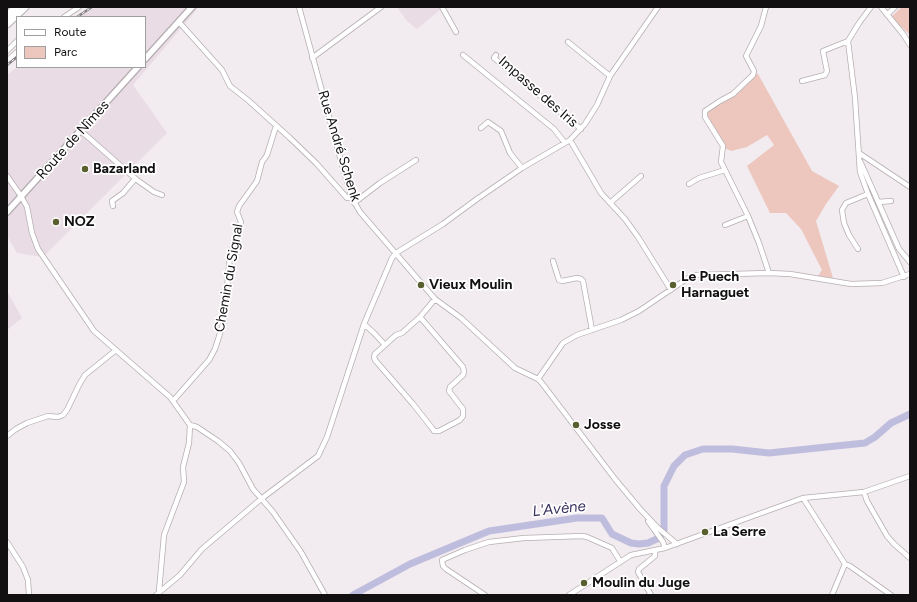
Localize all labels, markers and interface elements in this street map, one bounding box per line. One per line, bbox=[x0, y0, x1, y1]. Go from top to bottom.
legend bbox=[16, 16, 146, 68]
text: Route bbox=[54, 25, 86, 39]
text: Parc bbox=[54, 45, 78, 59]
street label: Impasse des Iris bbox=[495, 53, 581, 131]
street label: Rue André Schenk bbox=[314, 88, 364, 204]
street label: Route de Nîmes bbox=[33, 97, 113, 183]
place label: Bazarland bbox=[93, 161, 156, 177]
marker: Bazarland bbox=[80, 164, 90, 174]
place label: NOZ bbox=[64, 214, 95, 230]
marker: NOZ bbox=[51, 217, 61, 227]
street label: Chemin du Signal bbox=[211, 223, 247, 333]
place label: Le Puech Harnaguet bbox=[681, 269, 749, 302]
place label: Vieux Moulin bbox=[429, 277, 512, 293]
marker: Vieux Moulin bbox=[416, 280, 426, 290]
marker: Le Puech Harnaguet bbox=[668, 280, 678, 290]
place label: Josse bbox=[584, 417, 621, 433]
marker: Josse bbox=[571, 420, 581, 430]
water label: L'Avène bbox=[531, 497, 587, 521]
place label: La Serre bbox=[713, 524, 766, 540]
marker: La Serre bbox=[700, 527, 710, 537]
place label: Moulin du Juge bbox=[592, 575, 690, 591]
marker: Moulin du Juge bbox=[579, 578, 589, 588]

